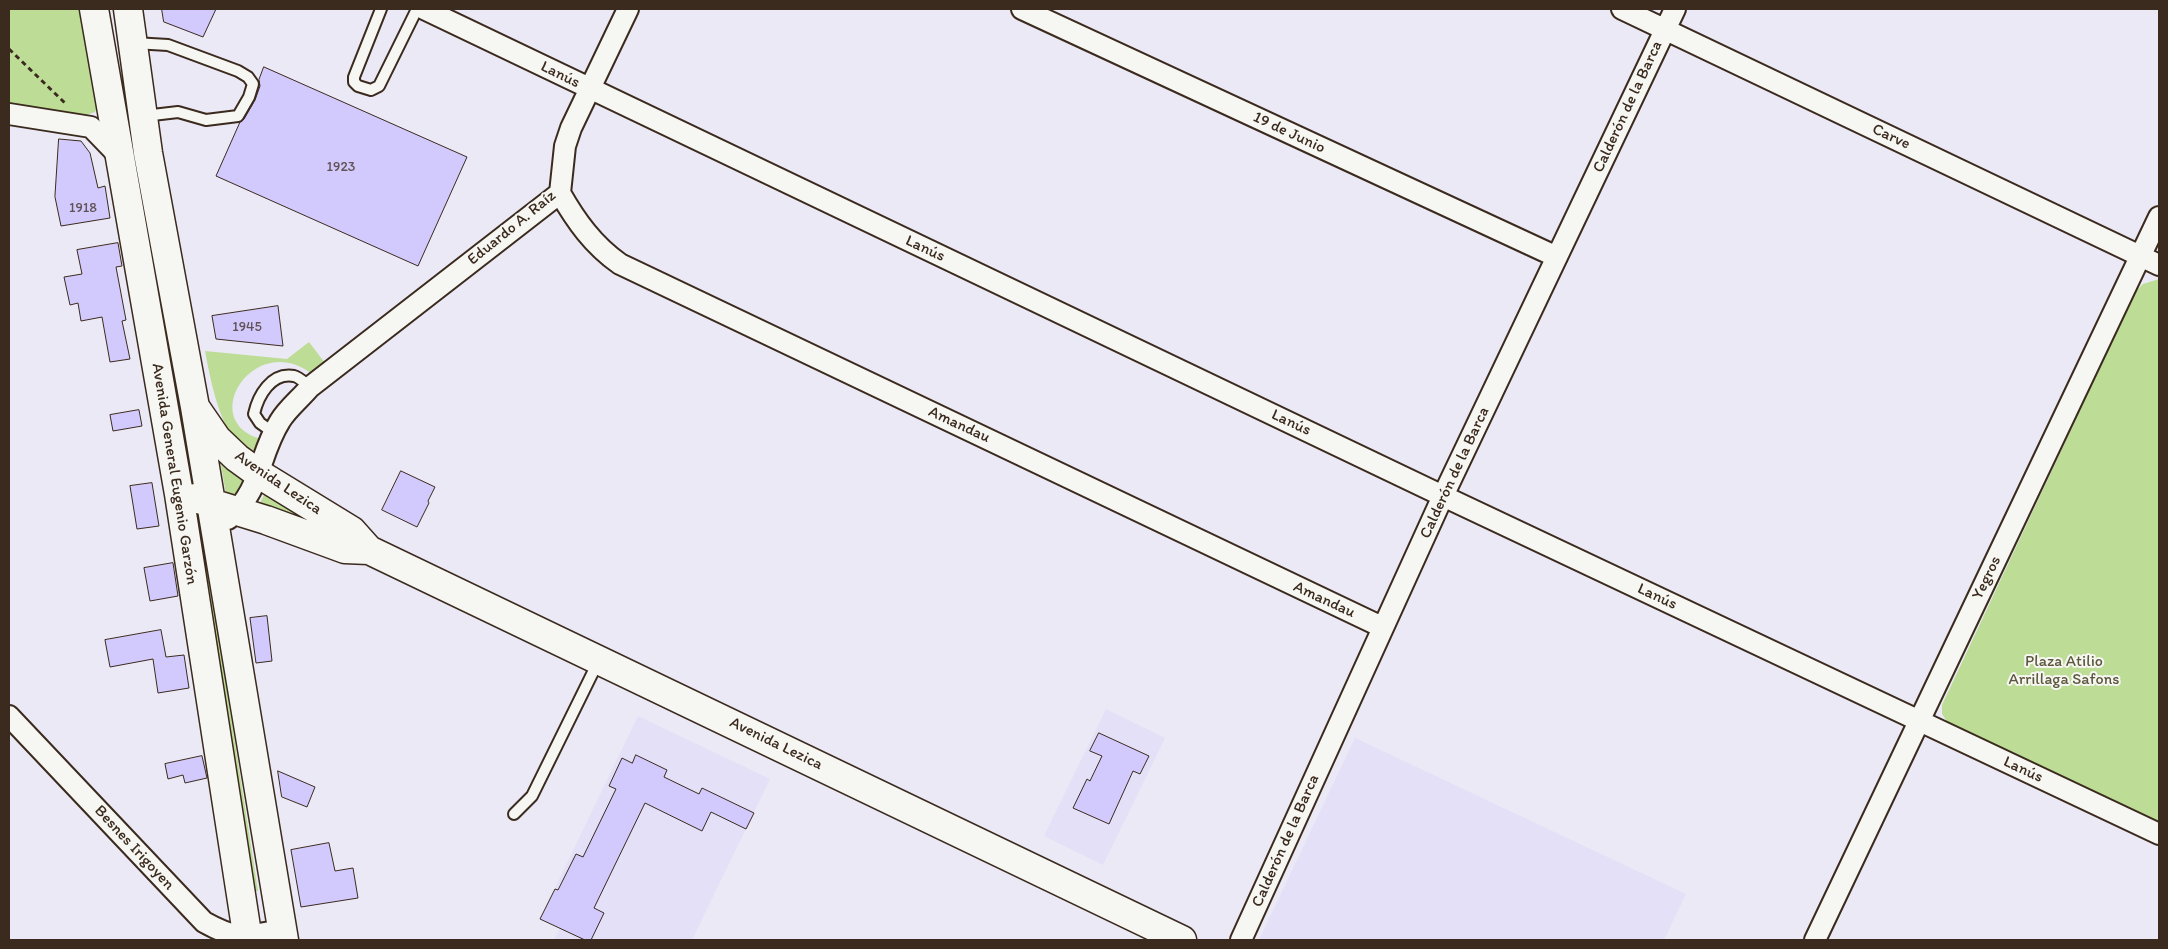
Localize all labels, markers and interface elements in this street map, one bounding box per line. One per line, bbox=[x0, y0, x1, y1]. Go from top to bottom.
street label: Calderón de la Barca bbox=[1589, 38, 1667, 176]
street label: Lanús bbox=[537, 57, 583, 93]
street label: 19 de Junio bbox=[1250, 108, 1328, 158]
street label: Carve bbox=[1869, 120, 1913, 154]
house number: 1923 bbox=[327, 159, 355, 175]
street label: Eduardo A. Raíz bbox=[464, 187, 560, 269]
house number: 1918 bbox=[69, 200, 97, 216]
street label: Lanús bbox=[902, 232, 948, 266]
house number: 1945 bbox=[232, 319, 262, 335]
street label: Avenida General Eugenio Garzón bbox=[147, 362, 201, 586]
street label: Amandau bbox=[925, 402, 993, 448]
street label: Calderón de la Barca bbox=[1416, 404, 1494, 542]
street label: Lanús bbox=[1268, 406, 1314, 440]
street label: Avenida Lezica bbox=[231, 447, 325, 519]
street label: Yegros bbox=[1968, 553, 2006, 603]
street label: Amandau bbox=[1290, 577, 1358, 623]
street label: Lanús bbox=[1634, 580, 1680, 614]
park label: Plaza Atilio Arrillaga Safons bbox=[2009, 652, 2119, 690]
street label: Avenida Lezica bbox=[726, 713, 826, 775]
street label: Lanús bbox=[2000, 753, 2046, 787]
street label: Calderón de la Barca bbox=[1248, 772, 1324, 910]
street label: Besnes Irigoyen bbox=[90, 802, 178, 894]

